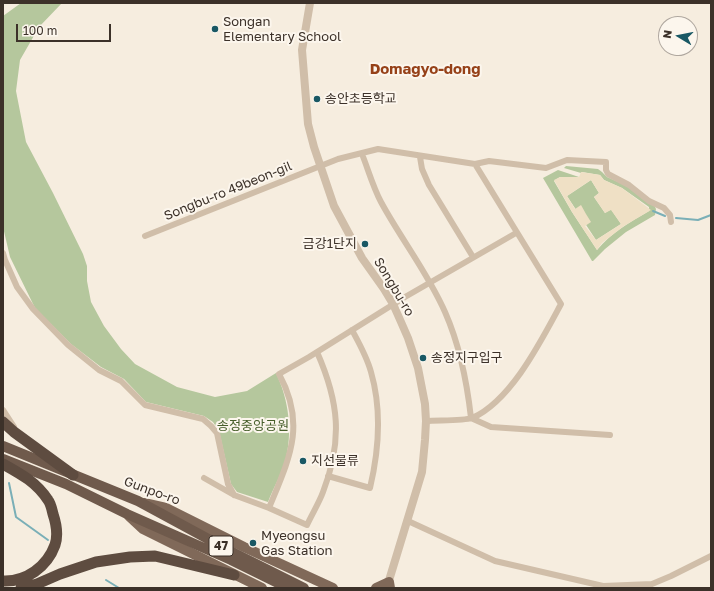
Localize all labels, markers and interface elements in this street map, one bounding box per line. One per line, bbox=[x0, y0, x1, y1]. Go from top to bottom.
place label: Songan Elementary School bbox=[223, 14, 341, 45]
scale bar bbox=[18, 16, 113, 42]
north arrow bbox=[658, 16, 698, 56]
text: 100 m bbox=[23, 23, 57, 38]
marker: Songan Elementary School bbox=[210, 24, 220, 34]
text: N bbox=[660, 29, 674, 39]
district label: Domagyo-dong bbox=[370, 60, 480, 78]
place label: 송안초등학교 bbox=[325, 91, 397, 107]
marker: 송안초등학교 bbox=[312, 94, 322, 104]
street label: Songbu-ro 49beon-gil bbox=[162, 158, 294, 224]
place label: 금강1단지 bbox=[303, 236, 357, 252]
marker: 금강1단지 bbox=[360, 239, 370, 249]
street label: Songbu-ro bbox=[370, 255, 418, 319]
place label: 송정지구입구 bbox=[431, 350, 503, 366]
marker: 송정지구입구 bbox=[418, 353, 428, 363]
park label: 송정중앙공원 bbox=[217, 418, 289, 434]
place label: 지선물류 bbox=[311, 453, 359, 469]
marker: 지선물류 bbox=[298, 456, 308, 466]
street label: Gunpo-ro bbox=[122, 474, 182, 508]
place label: Myeongsu Gas Station bbox=[261, 528, 333, 559]
road number: 47 bbox=[209, 536, 233, 556]
marker: Myeongsu Gas Station bbox=[248, 538, 258, 548]

